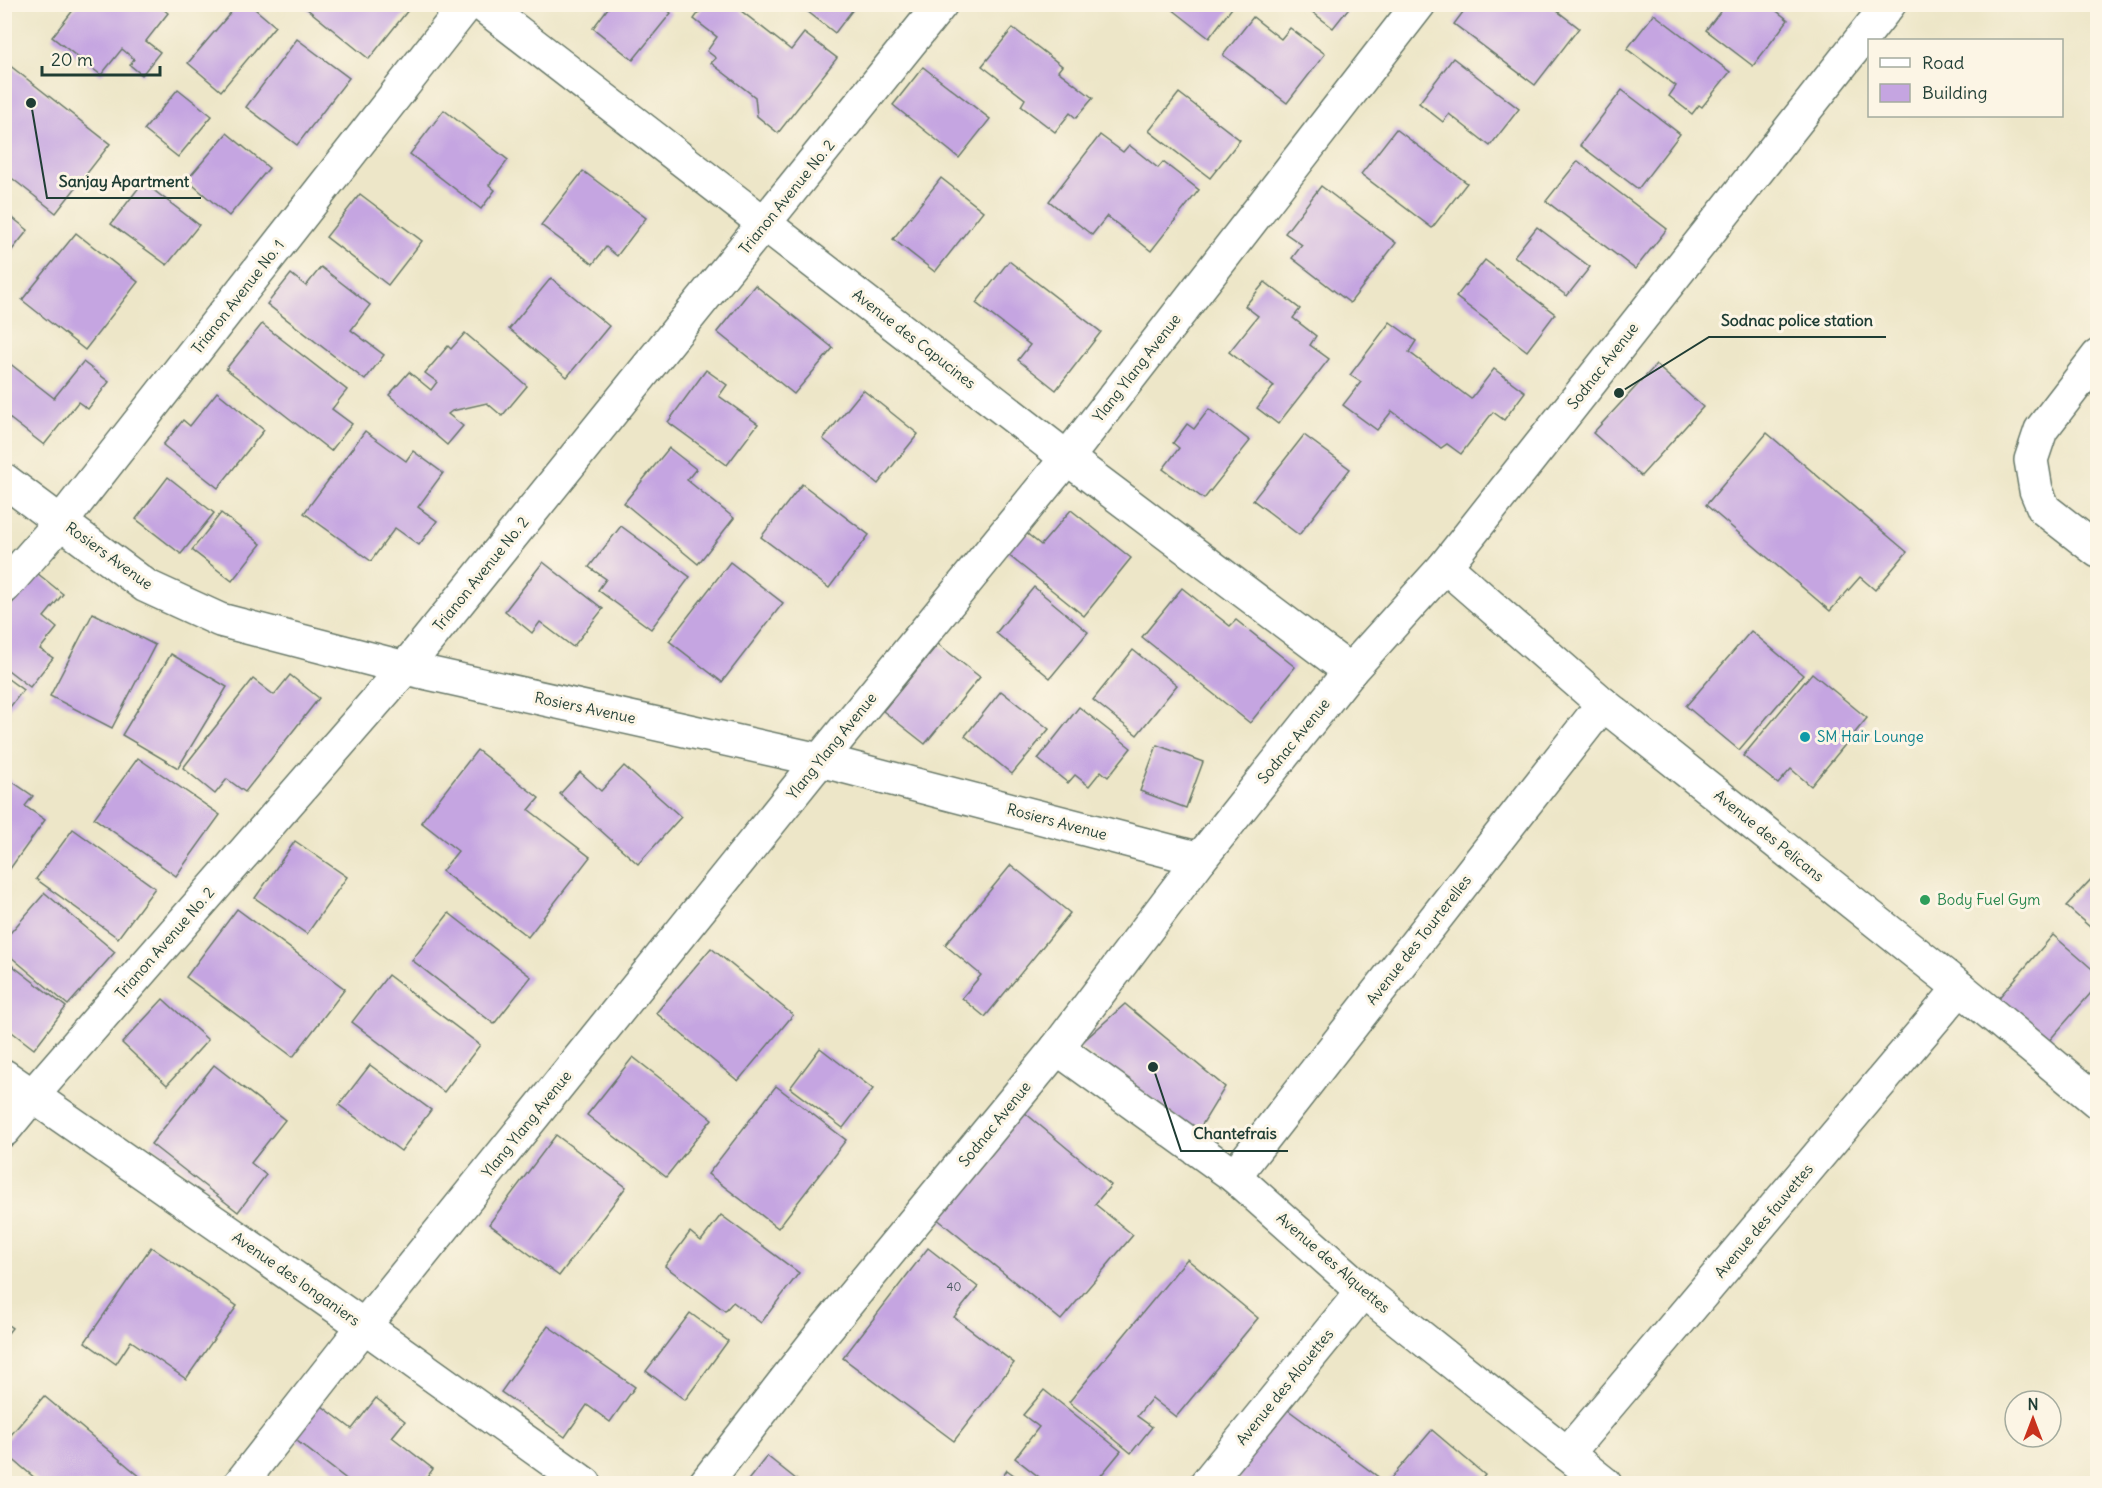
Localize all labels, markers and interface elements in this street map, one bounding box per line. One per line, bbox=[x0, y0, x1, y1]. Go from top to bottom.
scale bar bbox=[42, 39, 160, 77]
legend bbox=[1868, 39, 2063, 117]
text: 20 m bbox=[51, 48, 93, 71]
text: Road bbox=[1922, 51, 1965, 74]
text: Building bbox=[1922, 81, 1987, 104]
street label: Trianon Avenue No. 2 bbox=[735, 136, 839, 258]
callout: Sanjay Apartment bbox=[47, 164, 201, 198]
text: Sanjay Apartment bbox=[59, 171, 190, 192]
street label: Trianon Avenue No. 1 bbox=[187, 236, 288, 357]
street label: Avenue des Capucines bbox=[849, 285, 980, 393]
callout: Sodnac police station bbox=[1709, 303, 1886, 337]
street label: Ylang Ylang Avenue bbox=[1088, 310, 1185, 426]
text: Sodnac police station bbox=[1721, 310, 1873, 331]
street label: Sodnac Avenue bbox=[1563, 319, 1642, 413]
street label: Trianon Avenue No. 2 bbox=[429, 513, 533, 635]
street label: Rosiers Avenue bbox=[62, 518, 157, 594]
street label: Rosiers Avenue bbox=[533, 688, 637, 728]
street label: Ylang Ylang Avenue bbox=[783, 688, 881, 803]
street label: Sodnac Avenue bbox=[1253, 694, 1334, 787]
place label: SM Hair Lounge bbox=[1817, 727, 1924, 746]
marker: SM Hair Lounge bbox=[1798, 730, 1812, 744]
street label: Avenue des Pelicans bbox=[1711, 785, 1828, 886]
street label: Rosiers Avenue bbox=[1005, 799, 1109, 844]
street label: Avenue des Tourterelles bbox=[1362, 871, 1475, 1008]
street label: Trianon Avenue No. 2 bbox=[111, 883, 218, 1002]
place label: Body Fuel Gym bbox=[1937, 890, 2040, 909]
marker: Body Fuel Gym bbox=[1918, 893, 1932, 907]
street label: Ylang Ylang Avenue bbox=[478, 1066, 576, 1181]
street label: Sodnac Avenue bbox=[954, 1077, 1035, 1170]
callout: Chantefrais bbox=[1181, 1117, 1288, 1151]
text: Chantefrais bbox=[1193, 1123, 1277, 1143]
street label: Avenue des fauvettes bbox=[1710, 1160, 1817, 1282]
street label: Avenue des Alquettes bbox=[1273, 1208, 1394, 1317]
street label: Avenue des longaniers bbox=[229, 1227, 364, 1330]
house number: 40 bbox=[947, 1279, 962, 1294]
street label: Avenue des Alouettes bbox=[1232, 1325, 1337, 1449]
north arrow bbox=[2003, 1389, 2063, 1449]
text: N bbox=[2027, 1394, 2039, 1414]

